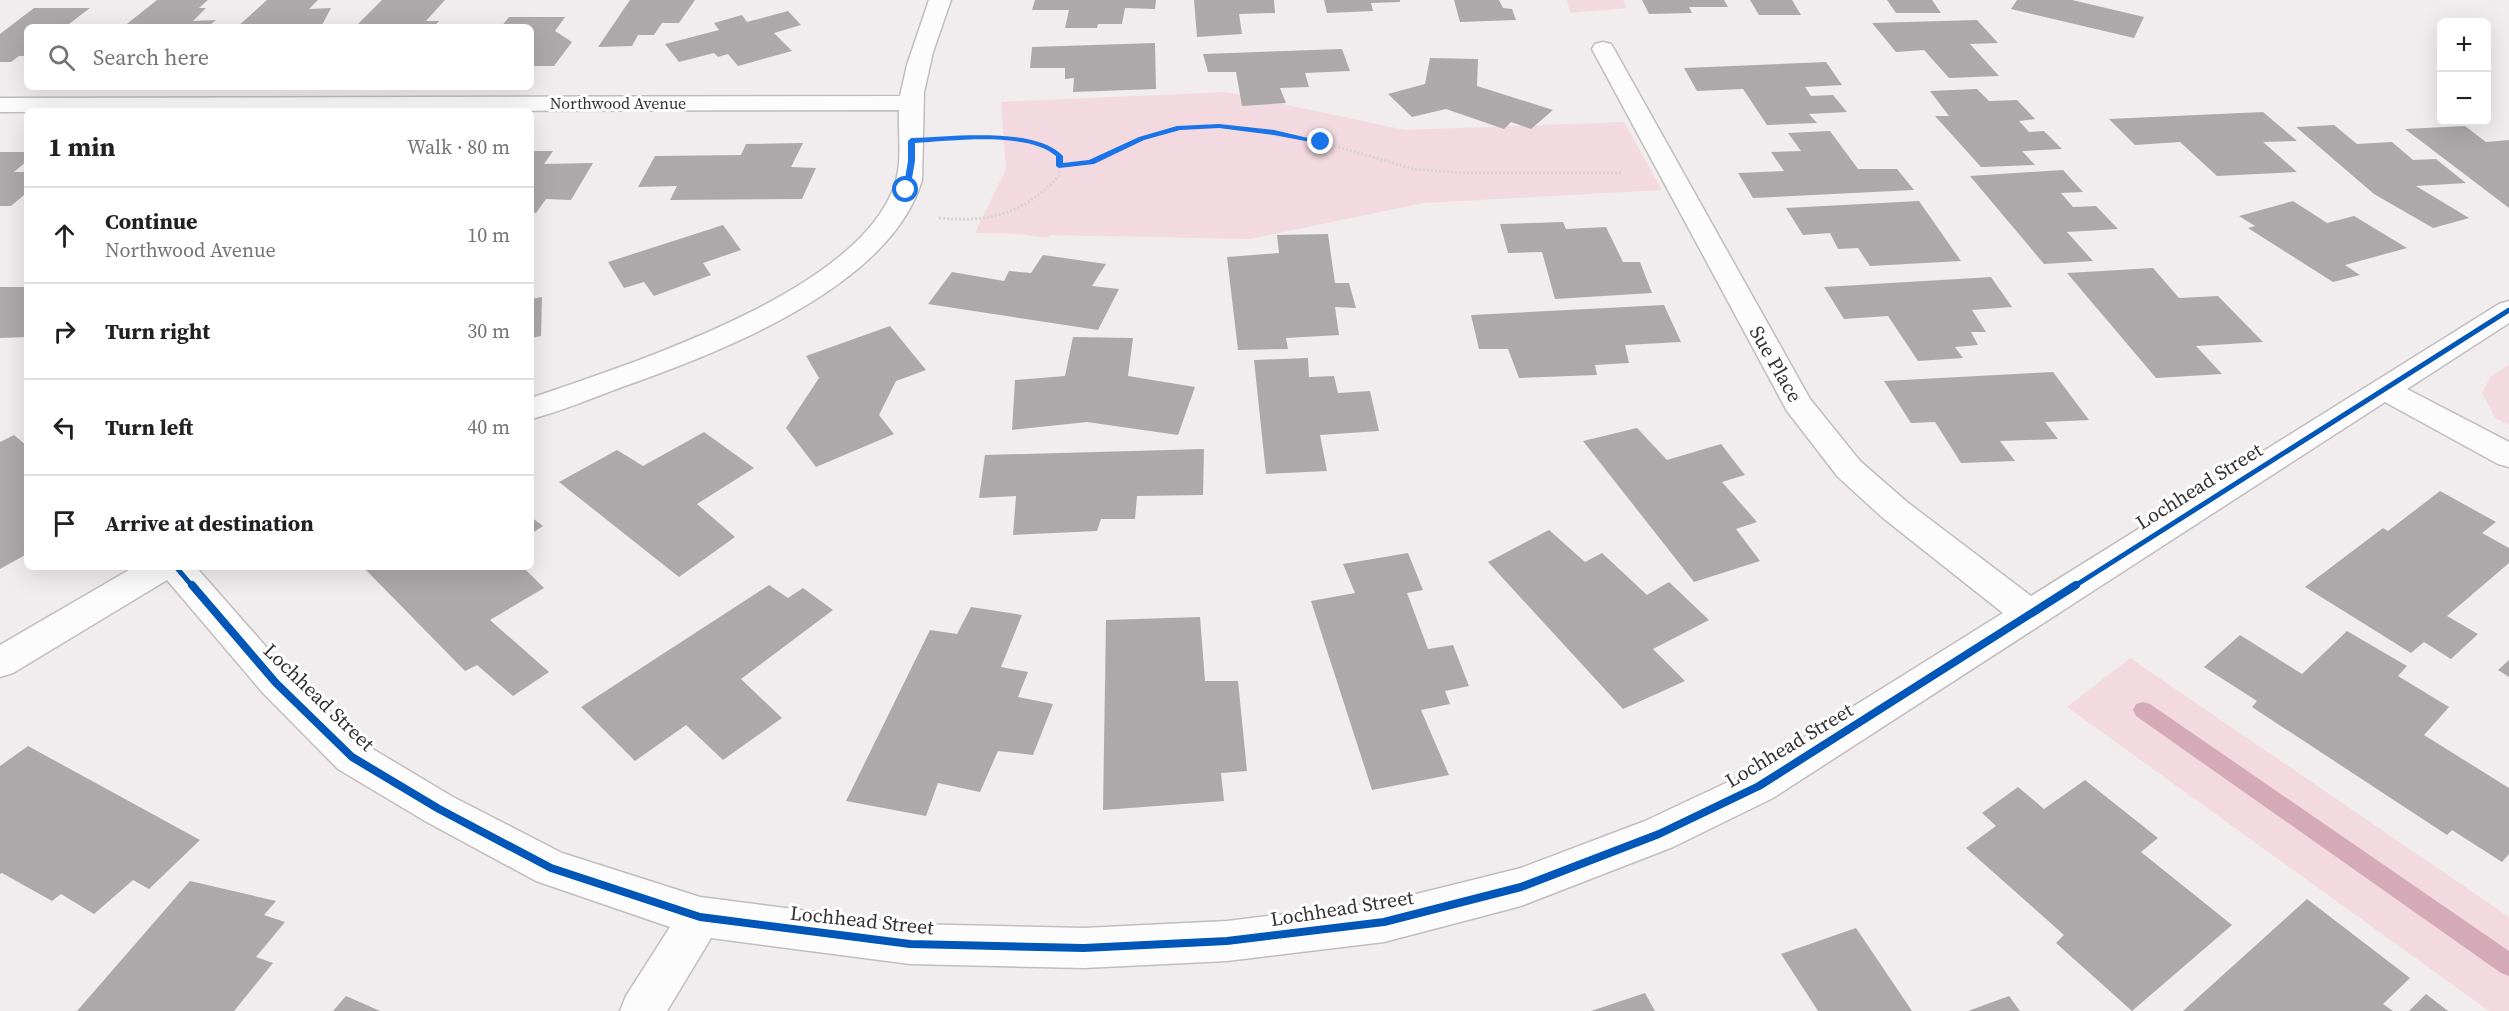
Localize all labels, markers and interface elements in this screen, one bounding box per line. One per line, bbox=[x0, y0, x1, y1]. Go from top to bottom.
map controls bbox=[2437, 18, 2491, 126]
button: + bbox=[2437, 18, 2491, 72]
search box bbox=[24, 24, 534, 90]
icon: search bbox=[45, 41, 78, 74]
text: Search here bbox=[93, 42, 209, 72]
button: − bbox=[2437, 72, 2491, 126]
street label: Northwood Avenue bbox=[550, 92, 686, 114]
route end bbox=[1307, 128, 1333, 154]
text: 1 min bbox=[48, 129, 115, 165]
text: Walk · 80 m bbox=[407, 133, 510, 161]
route start bbox=[892, 176, 918, 202]
text: Continue bbox=[105, 206, 198, 236]
icon: ahead bbox=[48, 219, 81, 252]
text: 10 m bbox=[467, 221, 510, 249]
text: Northwood Avenue bbox=[105, 236, 276, 264]
icon: right bbox=[48, 315, 81, 348]
text: Turn right bbox=[105, 316, 210, 346]
text: 30 m bbox=[467, 317, 510, 345]
street label: Sue Place bbox=[1743, 321, 1809, 407]
icon: left bbox=[48, 411, 81, 444]
text: Turn left bbox=[105, 412, 193, 442]
text: 40 m bbox=[467, 413, 510, 441]
street label: Lochhead Street bbox=[2130, 436, 2268, 536]
icon: arrive bbox=[48, 507, 81, 540]
text: Arrive at destination bbox=[105, 508, 314, 538]
street label: Lochhead Street bbox=[257, 637, 381, 758]
street label: Lochhead Street bbox=[1720, 696, 1859, 794]
street label: Lochhead Street bbox=[1269, 883, 1416, 933]
street label: Lochhead Street bbox=[789, 899, 936, 942]

